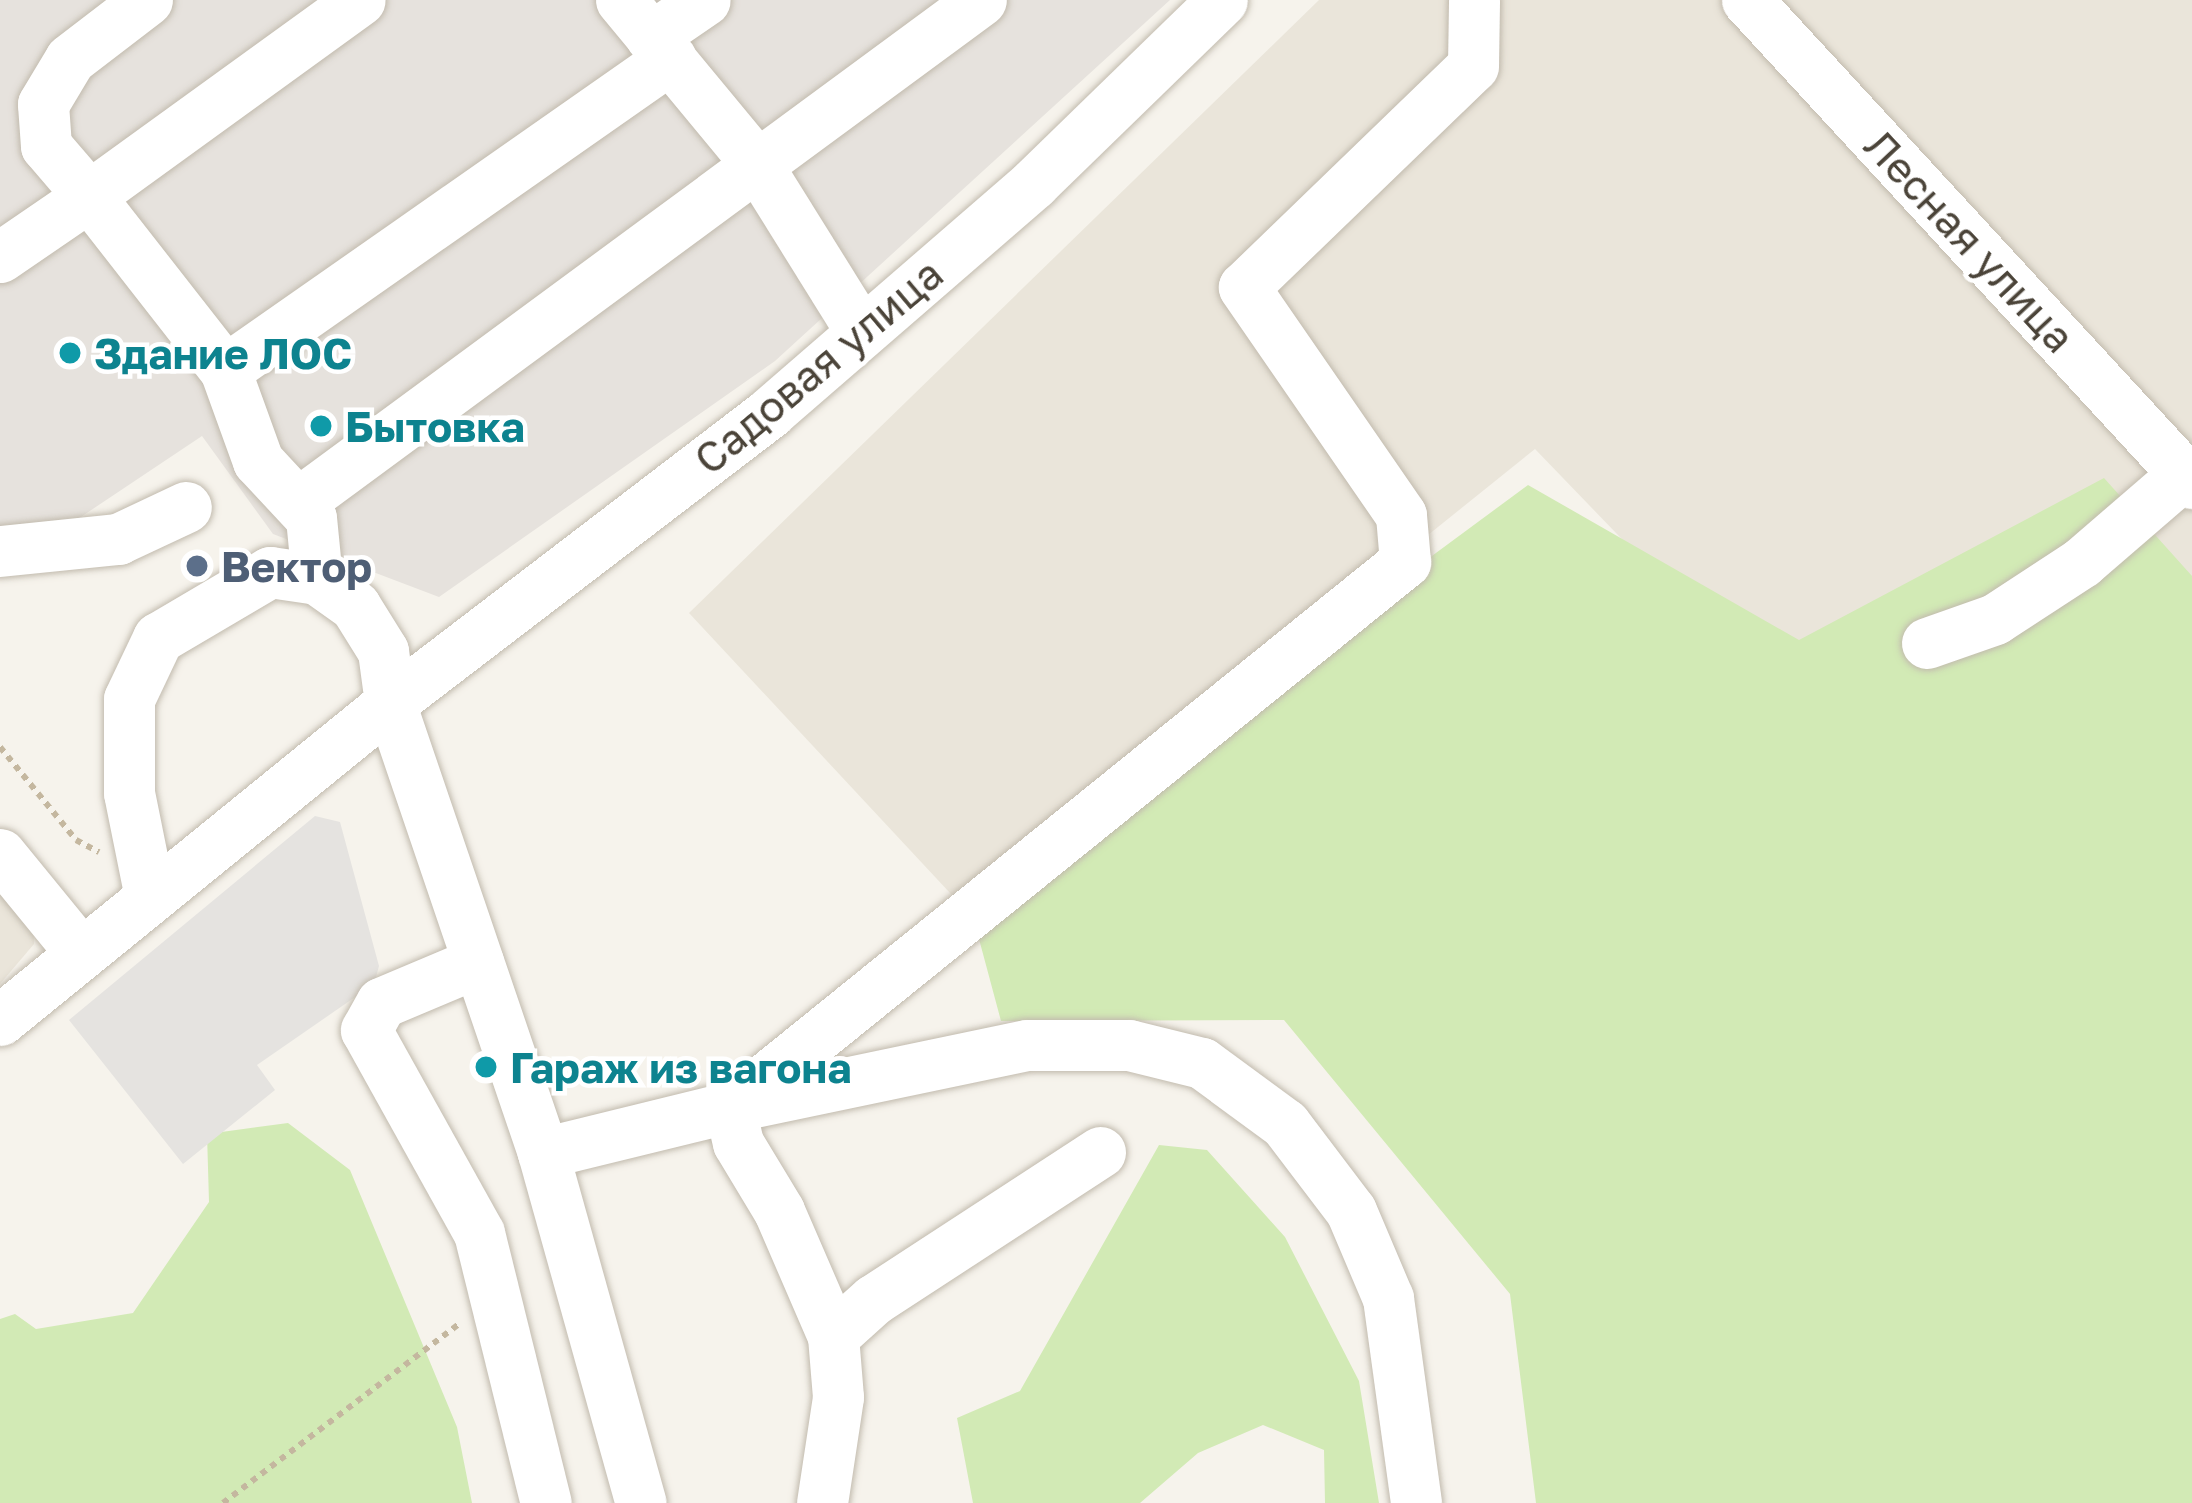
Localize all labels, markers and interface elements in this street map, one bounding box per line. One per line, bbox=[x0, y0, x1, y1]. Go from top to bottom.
street label: Лесная улица bbox=[1855, 120, 2085, 362]
street label: Садовая улица bbox=[684, 248, 952, 484]
place label: Здание ЛОС bbox=[94, 328, 352, 378]
marker: Здание ЛОС bbox=[57, 340, 83, 366]
place label: Бытовка bbox=[345, 401, 525, 451]
marker: Бытовка bbox=[308, 413, 334, 439]
place label: Вектор bbox=[221, 541, 372, 591]
marker: Вектор bbox=[184, 553, 210, 579]
place label: Гараж из вагона bbox=[510, 1042, 852, 1092]
marker: Гараж из вагона bbox=[473, 1054, 499, 1080]

